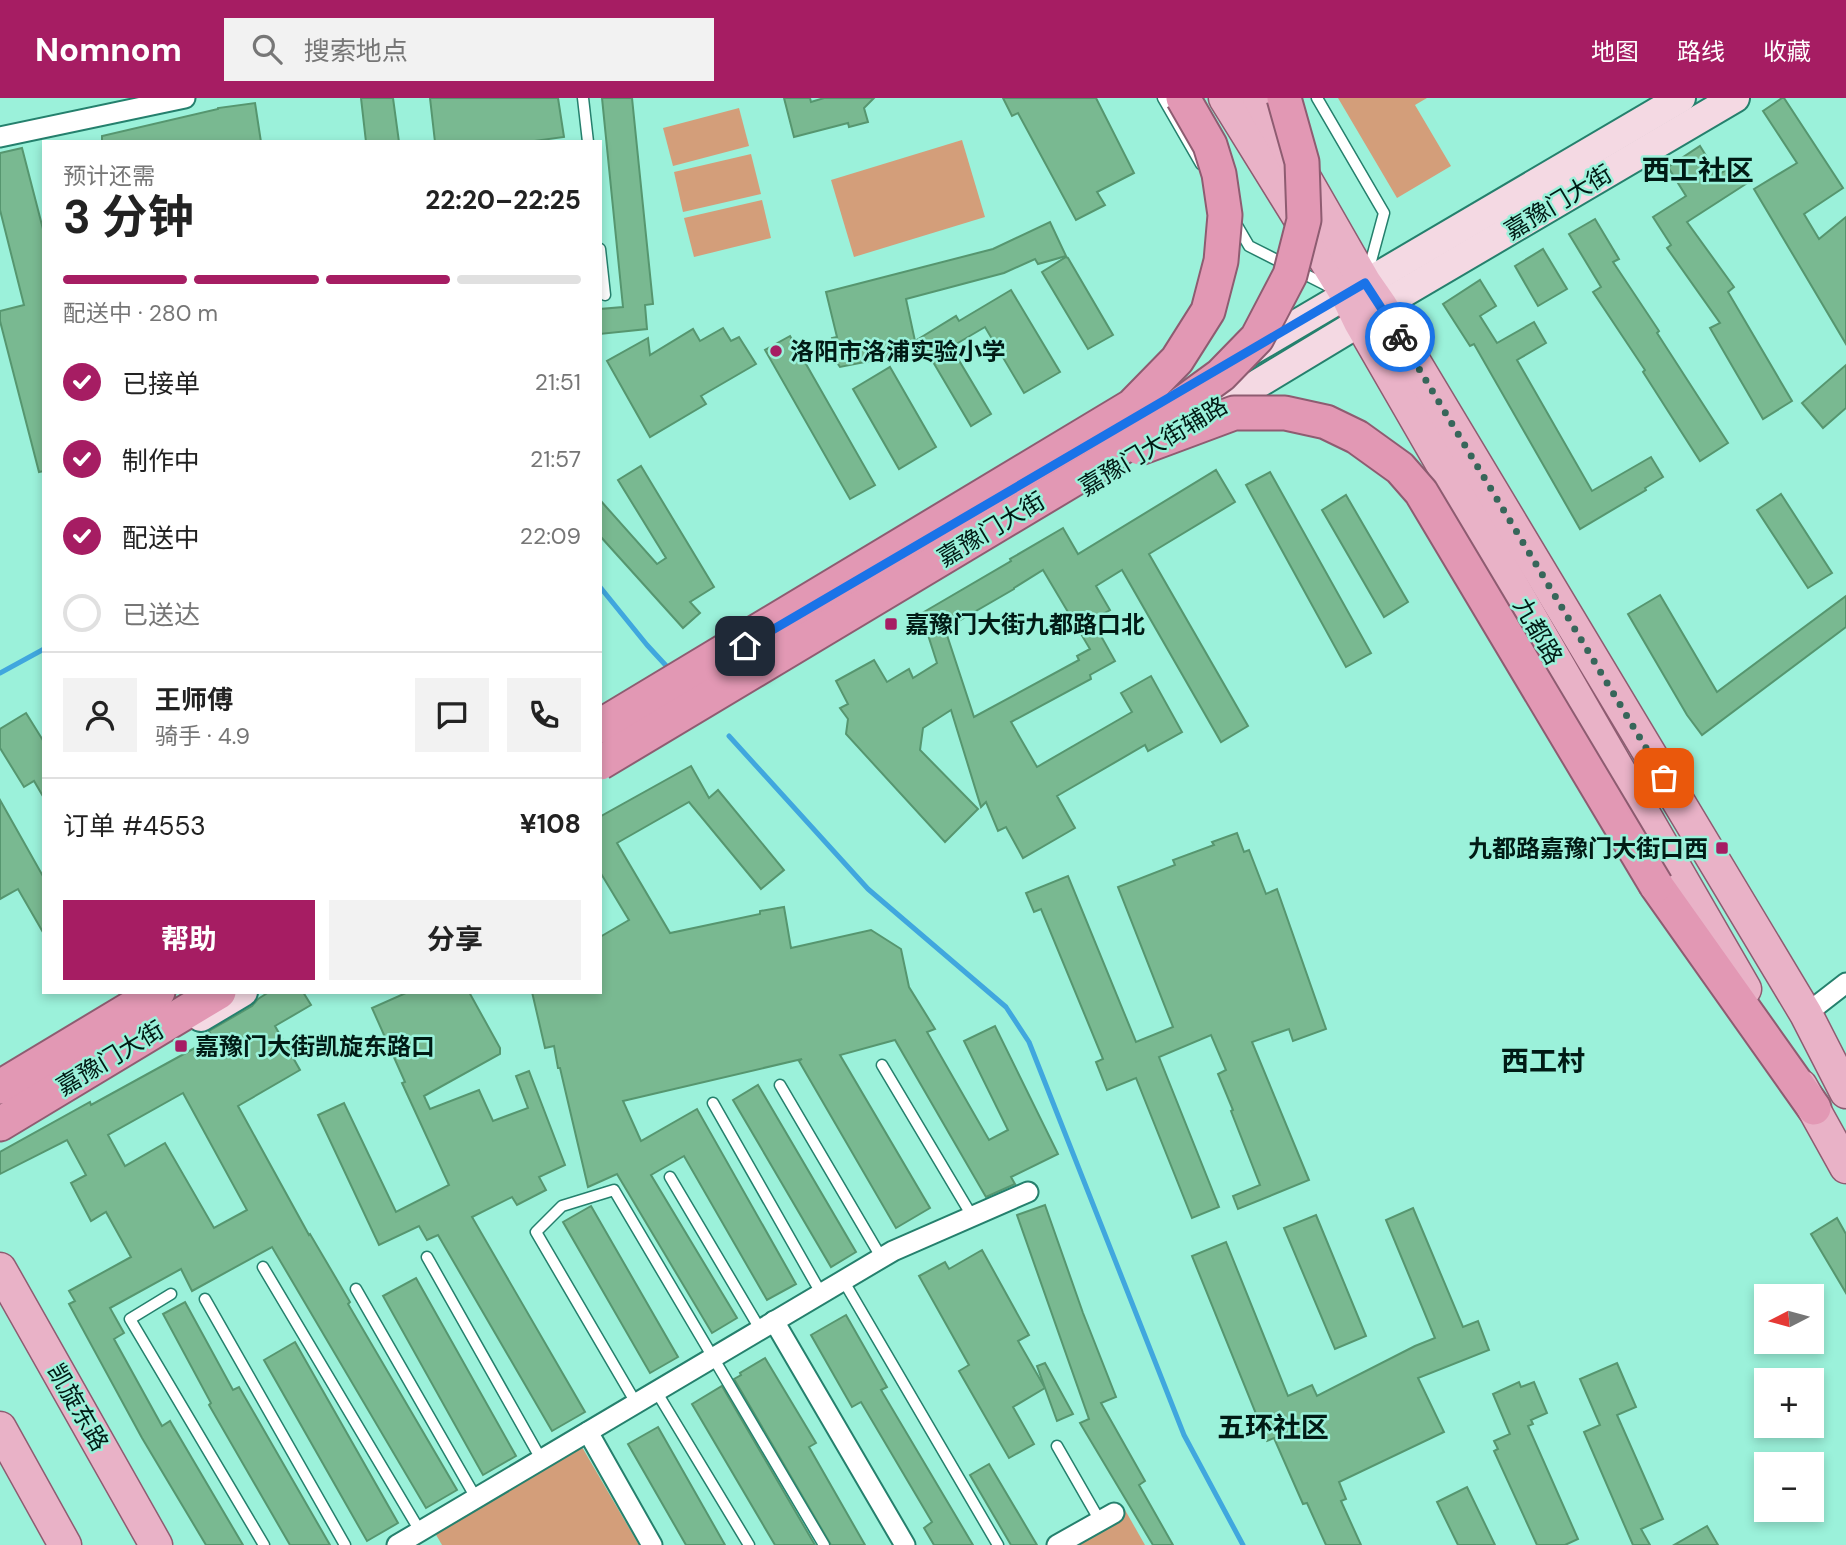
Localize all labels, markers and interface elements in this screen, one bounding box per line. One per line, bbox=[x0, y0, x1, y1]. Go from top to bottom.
search box bbox=[224, 18, 714, 81]
text: Nomnom bbox=[35, 28, 182, 71]
icon: search bbox=[248, 30, 286, 68]
text: 搜索地点 bbox=[304, 34, 408, 68]
text: 地图 bbox=[1591, 36, 1639, 67]
text: 路线 bbox=[1677, 36, 1725, 67]
text: 收藏 bbox=[1763, 36, 1811, 67]
district label: 西工社区 bbox=[1642, 152, 1754, 189]
street label: 嘉豫门大街 bbox=[1499, 158, 1617, 246]
text: 预计还需 bbox=[63, 161, 155, 191]
text: 22:20–22:25 bbox=[425, 183, 581, 217]
text: 3 分钟 bbox=[63, 187, 194, 247]
text: 配送中 · 280 m bbox=[63, 298, 218, 328]
courier bbox=[1365, 302, 1435, 372]
icon: bike bbox=[1381, 318, 1419, 356]
place label: 洛阳市洛浦实验小学 bbox=[790, 336, 1006, 367]
marker: 洛阳市洛浦实验小学 bbox=[768, 343, 784, 359]
icon: check bbox=[63, 363, 101, 401]
text: 已接单 bbox=[122, 367, 200, 401]
text: 21:51 bbox=[535, 367, 581, 397]
street label: 嘉豫门大街辅路 bbox=[1073, 389, 1233, 503]
icon: check bbox=[63, 440, 101, 478]
text: 制作中 bbox=[122, 444, 200, 478]
text: 21:57 bbox=[530, 444, 581, 474]
street label: 嘉豫门大街 bbox=[932, 485, 1050, 573]
icon: check bbox=[63, 517, 101, 555]
text: 配送中 bbox=[122, 521, 200, 555]
text: 22:09 bbox=[520, 521, 581, 551]
street label: 九都路 bbox=[1507, 592, 1569, 670]
text: 已送达 bbox=[122, 598, 200, 632]
place label: 嘉豫门大街九都路口北 bbox=[905, 609, 1145, 640]
pin bbox=[715, 616, 775, 676]
marker: 嘉豫门大街九都路口北 bbox=[883, 616, 899, 632]
icon: home bbox=[726, 627, 764, 665]
button: person bbox=[63, 678, 137, 752]
button: chat bbox=[415, 678, 489, 752]
button: phone bbox=[507, 678, 581, 752]
text: 王师傅 bbox=[155, 683, 233, 717]
text: 骑手 · 4.9 bbox=[155, 721, 250, 751]
pin bbox=[1634, 748, 1694, 808]
icon: bag bbox=[1645, 759, 1683, 797]
text: ¥108 bbox=[520, 807, 581, 841]
text: 订单 #4553 bbox=[63, 809, 206, 843]
place label: 九都路嘉豫门大街口西 bbox=[1468, 833, 1708, 864]
marker: 九都路嘉豫门大街口西 bbox=[1714, 840, 1730, 856]
button: 帮助 bbox=[63, 900, 315, 980]
button: 分享 bbox=[329, 900, 581, 980]
street label: 嘉豫门大街 bbox=[51, 1014, 169, 1102]
place label: 嘉豫门大街凯旋东路口 bbox=[195, 1031, 435, 1062]
marker: 嘉豫门大街凯旋东路口 bbox=[173, 1038, 189, 1054]
district label: 西工村 bbox=[1501, 1043, 1585, 1080]
north arrow bbox=[1754, 1284, 1824, 1354]
map controls bbox=[1754, 1284, 1824, 1522]
street label: 凯旋东路 bbox=[41, 1358, 115, 1456]
button: + bbox=[1754, 1368, 1824, 1438]
district label: 五环社区 bbox=[1217, 1409, 1329, 1446]
button: − bbox=[1754, 1452, 1824, 1522]

